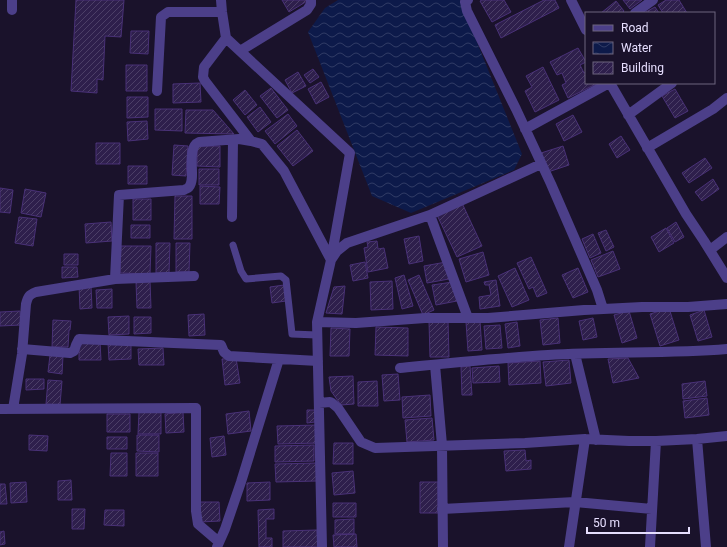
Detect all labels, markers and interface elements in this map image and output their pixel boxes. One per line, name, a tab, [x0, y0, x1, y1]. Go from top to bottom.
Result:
legend	[585, 12, 715, 84]
text: Road	[621, 21, 649, 35]
text: Water	[621, 41, 652, 55]
text: Building	[621, 61, 664, 75]
scale bar	[587, 509, 689, 535]
text: 50 m	[593, 516, 620, 530]

